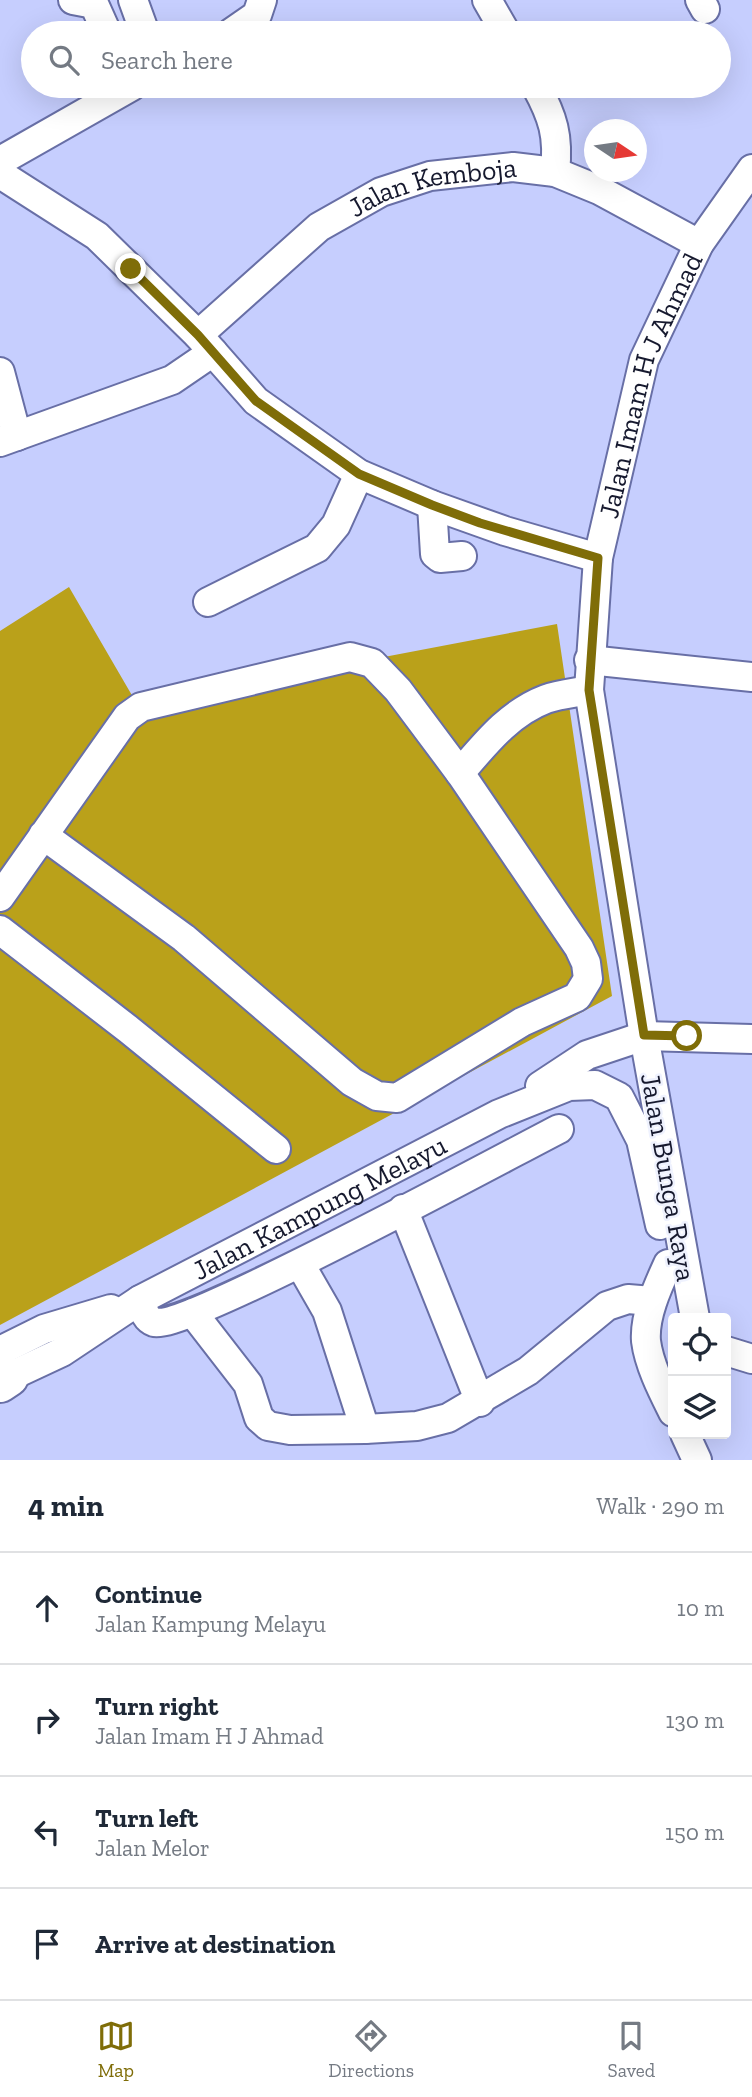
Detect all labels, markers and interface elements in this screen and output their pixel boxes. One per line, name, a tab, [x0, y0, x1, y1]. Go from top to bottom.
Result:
search box	[21, 21, 731, 98]
icon: search	[45, 41, 83, 79]
text: Search here	[101, 44, 233, 76]
north arrow	[584, 119, 647, 182]
street label: Jalan Kemboja	[342, 151, 519, 224]
street label: Jalan Imam H J Ahmad	[592, 248, 709, 521]
route end	[115, 253, 146, 284]
route start	[671, 1020, 702, 1051]
street label: Jalan Bunga Raya	[634, 1070, 703, 1284]
street label: Jalan Kampung Melayu	[187, 1128, 452, 1287]
map controls	[668, 1313, 731, 1439]
button: locate	[668, 1313, 731, 1376]
button: layers	[668, 1376, 731, 1439]
text: 4 min	[28, 1488, 104, 1524]
text: Walk · 290 m	[596, 1492, 724, 1520]
text: Continue	[95, 1578, 202, 1610]
icon: ahead	[28, 1589, 66, 1627]
text: 10 m	[677, 1594, 724, 1622]
text: Jalan Kampung Melayu	[95, 1610, 326, 1638]
text: Turn right	[95, 1690, 218, 1722]
icon: right	[28, 1701, 66, 1739]
text: 130 m	[666, 1706, 724, 1734]
text: Jalan Imam H J Ahmad	[95, 1722, 324, 1750]
text: Turn left	[95, 1802, 198, 1834]
icon: left	[28, 1813, 66, 1851]
text: 150 m	[665, 1818, 724, 1846]
text: Jalan Melor	[95, 1834, 210, 1862]
icon: arrive	[28, 1925, 66, 1963]
text: Arrive at destination	[95, 1928, 335, 1960]
tab: Map	[97, 2017, 135, 2082]
tab: Directions	[328, 2017, 414, 2082]
tab: Saved	[608, 2017, 655, 2082]

